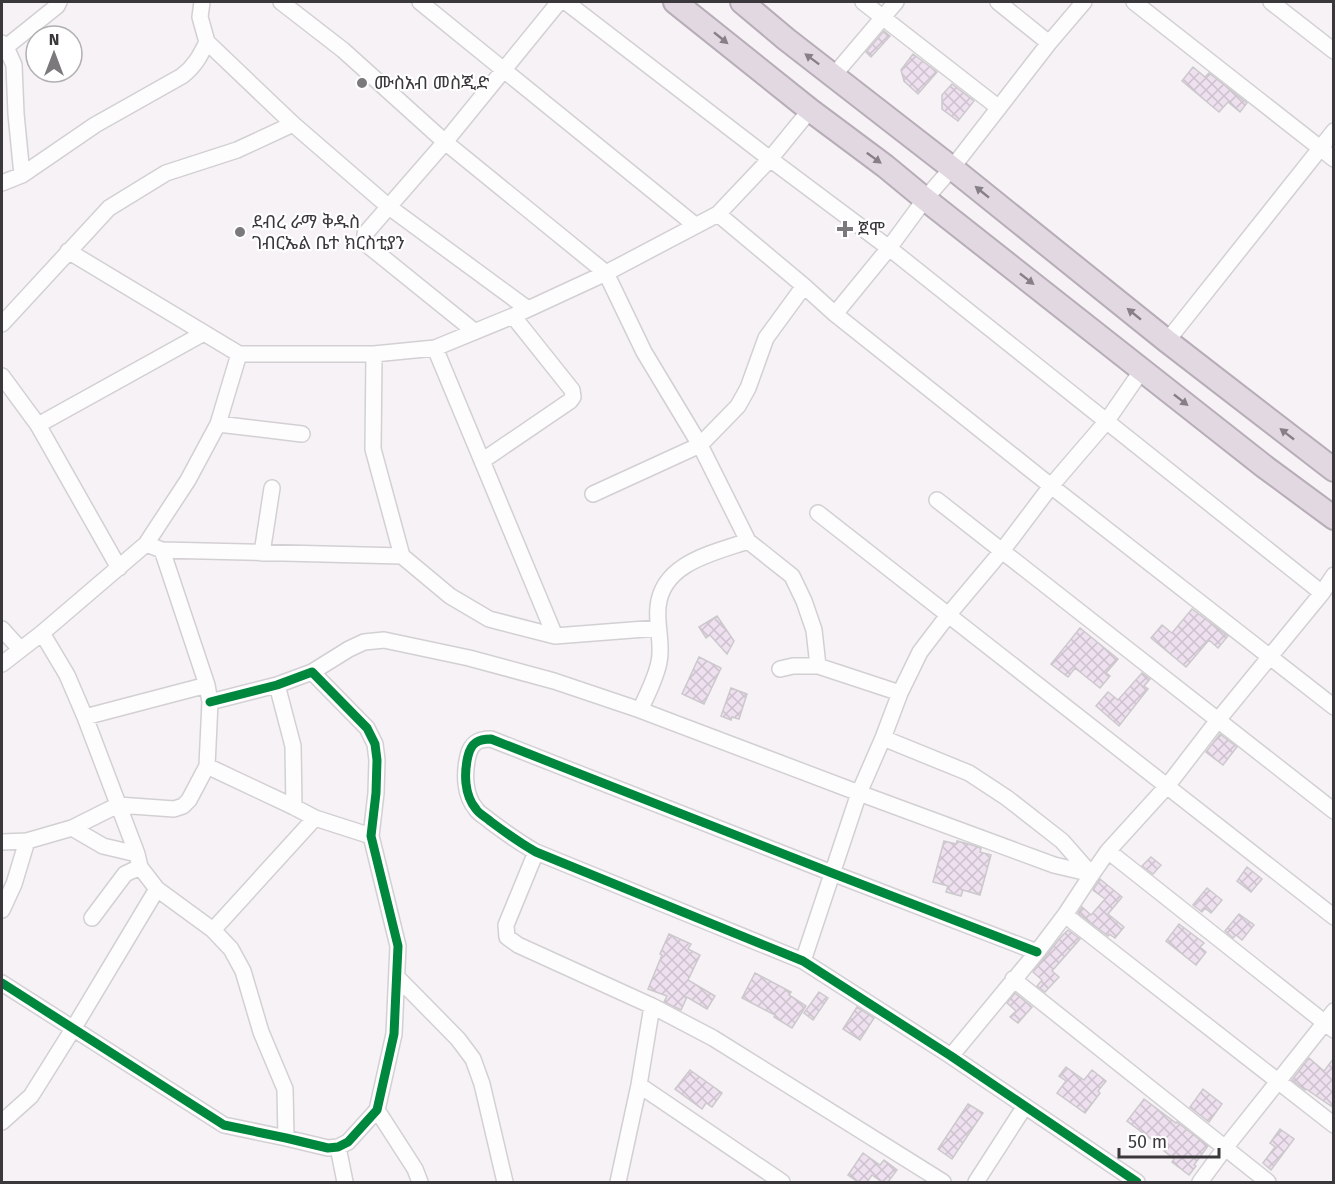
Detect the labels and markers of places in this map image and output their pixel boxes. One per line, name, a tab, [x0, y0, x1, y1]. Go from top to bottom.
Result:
place label: ሙስአብ መስጂድ	[374, 72, 489, 94]
marker: ሙስአብ መስጂድ	[355, 76, 369, 90]
place label: ደብረ ራማ ቅዱስ ገብርኤል ቤተ ክርስቲያን	[252, 211, 405, 254]
place label: ጀሞ	[858, 218, 885, 240]
marker: ጀሞ	[836, 220, 854, 238]
marker: ደብረ ራማ ቅዱስ ገብርኤል ቤተ ክርስቲያን	[233, 225, 247, 239]

